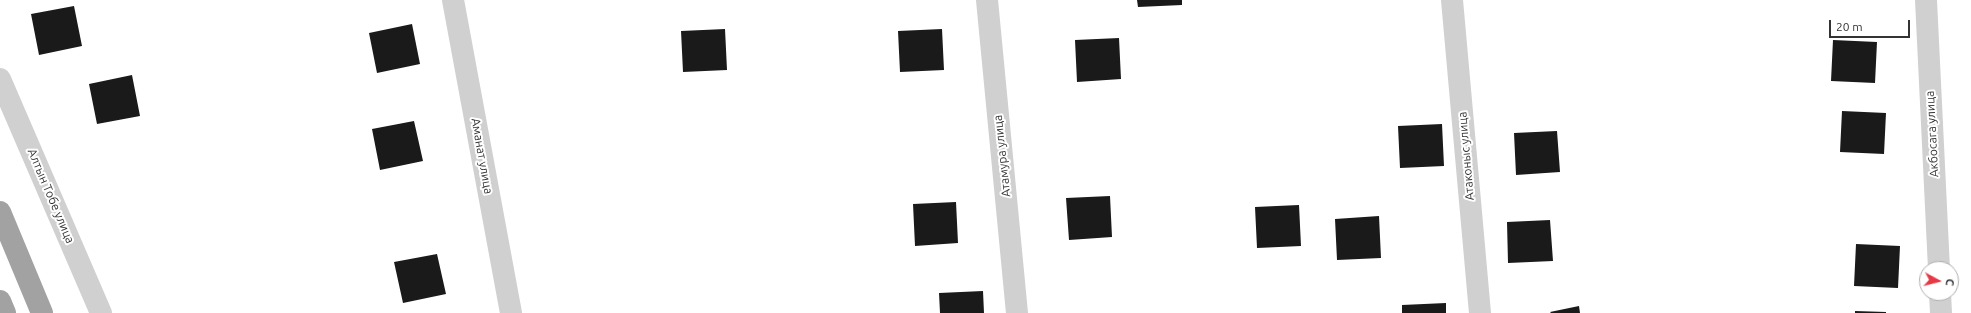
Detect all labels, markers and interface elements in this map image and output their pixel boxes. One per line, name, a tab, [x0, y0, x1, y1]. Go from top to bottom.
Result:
scale bar	[1831, 12, 1912, 38]
text: 20 m	[1836, 20, 1863, 33]
street label: Акбосага улица	[1923, 91, 1941, 177]
street label: Атаконыс улица	[1455, 111, 1477, 201]
street label: Атамура улица	[991, 114, 1013, 198]
street label: Аманат улица	[468, 117, 496, 195]
street label: Алтын Тобе улица	[25, 146, 77, 246]
north arrow	[1919, 261, 1959, 301]
text: С	[1944, 278, 1956, 287]

